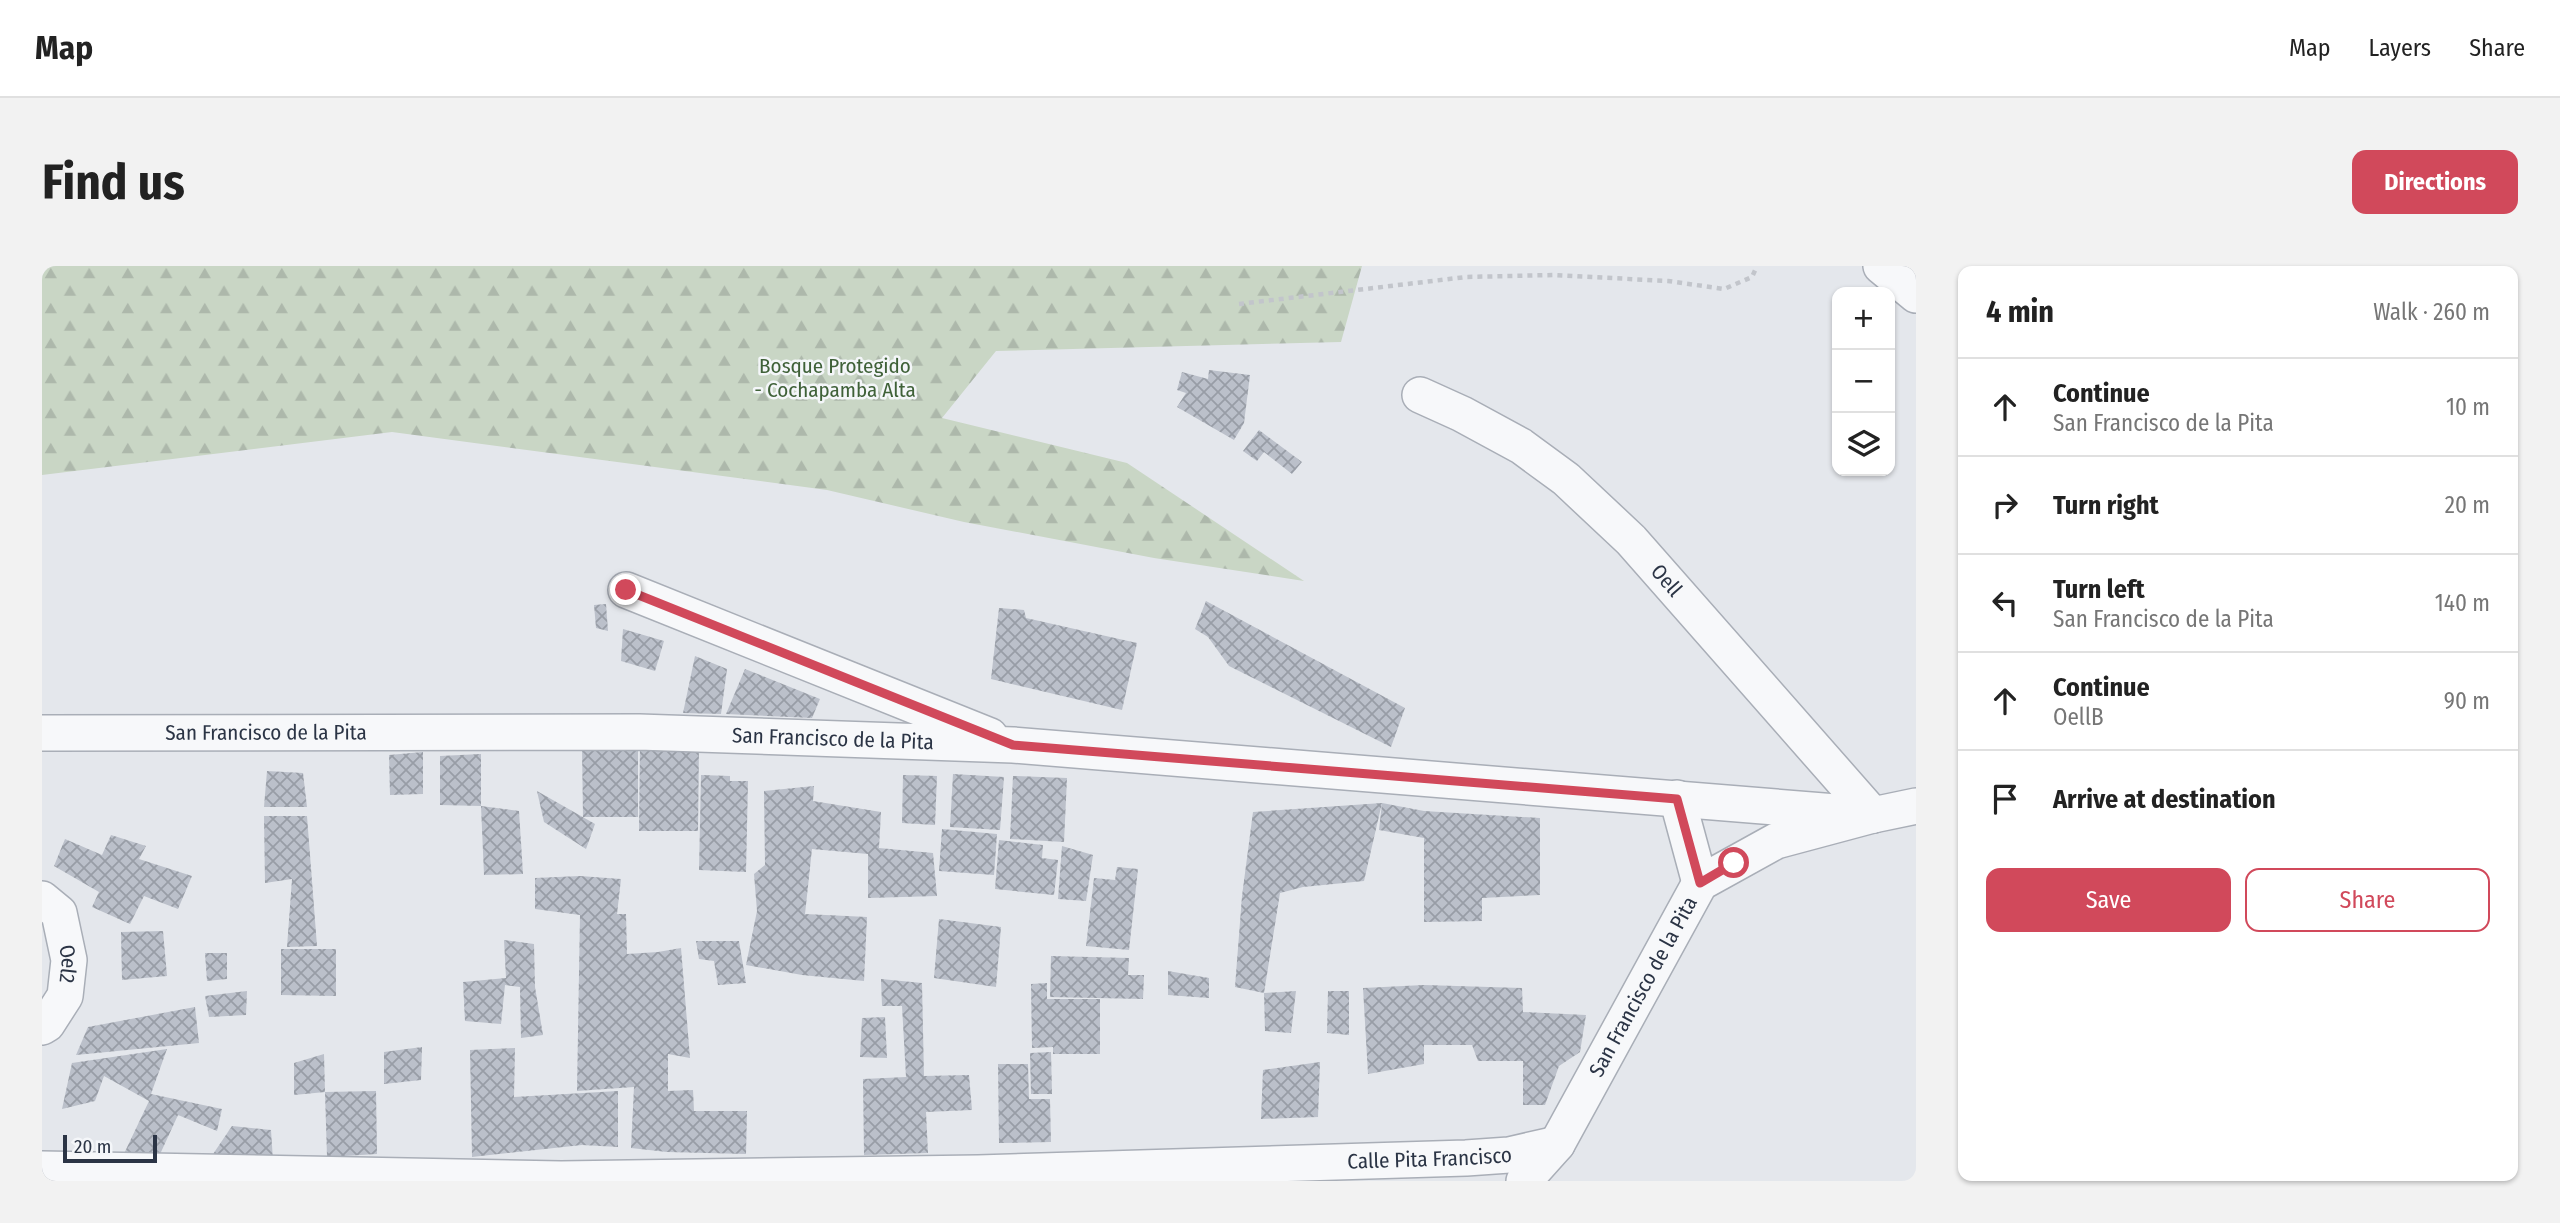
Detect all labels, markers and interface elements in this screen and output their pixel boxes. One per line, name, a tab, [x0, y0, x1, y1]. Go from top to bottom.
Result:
text: Map	[35, 28, 93, 68]
text: Map	[2289, 34, 2331, 62]
text: Layers	[2369, 34, 2431, 62]
text: Share	[2469, 34, 2525, 62]
button: Directions	[2352, 150, 2518, 214]
text: Find us	[42, 153, 185, 212]
map controls	[1832, 287, 1895, 476]
button: +	[1832, 287, 1895, 350]
text: 4 min	[1986, 294, 2054, 330]
text: Walk · 260 m	[2373, 298, 2490, 326]
button: −	[1832, 350, 1895, 413]
park label: Bosque Protegido - Cochapamba Alta	[754, 353, 916, 403]
text: Continue	[2053, 378, 2150, 409]
icon: ahead	[1986, 388, 2024, 426]
text: 10 m	[2446, 393, 2490, 421]
text: San Francisco de la Pita	[2053, 409, 2274, 437]
button: layers	[1832, 413, 1895, 476]
icon: right	[1986, 486, 2024, 524]
text: Turn right	[2053, 490, 2159, 521]
text: 20 m	[2445, 491, 2490, 519]
street label: Oell	[1645, 559, 1688, 602]
route end	[610, 574, 641, 605]
text: Turn left	[2053, 574, 2145, 605]
icon: left	[1986, 584, 2024, 622]
text: 140 m	[2435, 589, 2490, 617]
text: San Francisco de la Pita	[2053, 605, 2274, 633]
text: Continue	[2053, 672, 2150, 703]
icon: ahead	[1986, 682, 2024, 720]
text: 90 m	[2444, 687, 2490, 715]
text: OellB	[2053, 703, 2104, 731]
street label: San Francisco de la Pita	[165, 719, 367, 746]
street label: San Francisco de la Pita	[732, 722, 934, 755]
icon: arrive	[1986, 780, 2024, 818]
text: Arrive at destination	[2053, 784, 2276, 815]
route start	[1718, 847, 1749, 878]
button: Save	[1986, 868, 2231, 932]
button: Share	[2245, 868, 2490, 932]
street label: San Francisco de la Pita	[1583, 892, 1703, 1081]
street label: Oel2	[53, 942, 82, 984]
scale bar	[63, 1132, 158, 1164]
text: 20 m	[74, 1135, 111, 1158]
street label: Calle Pita Francisco	[1347, 1142, 1513, 1175]

